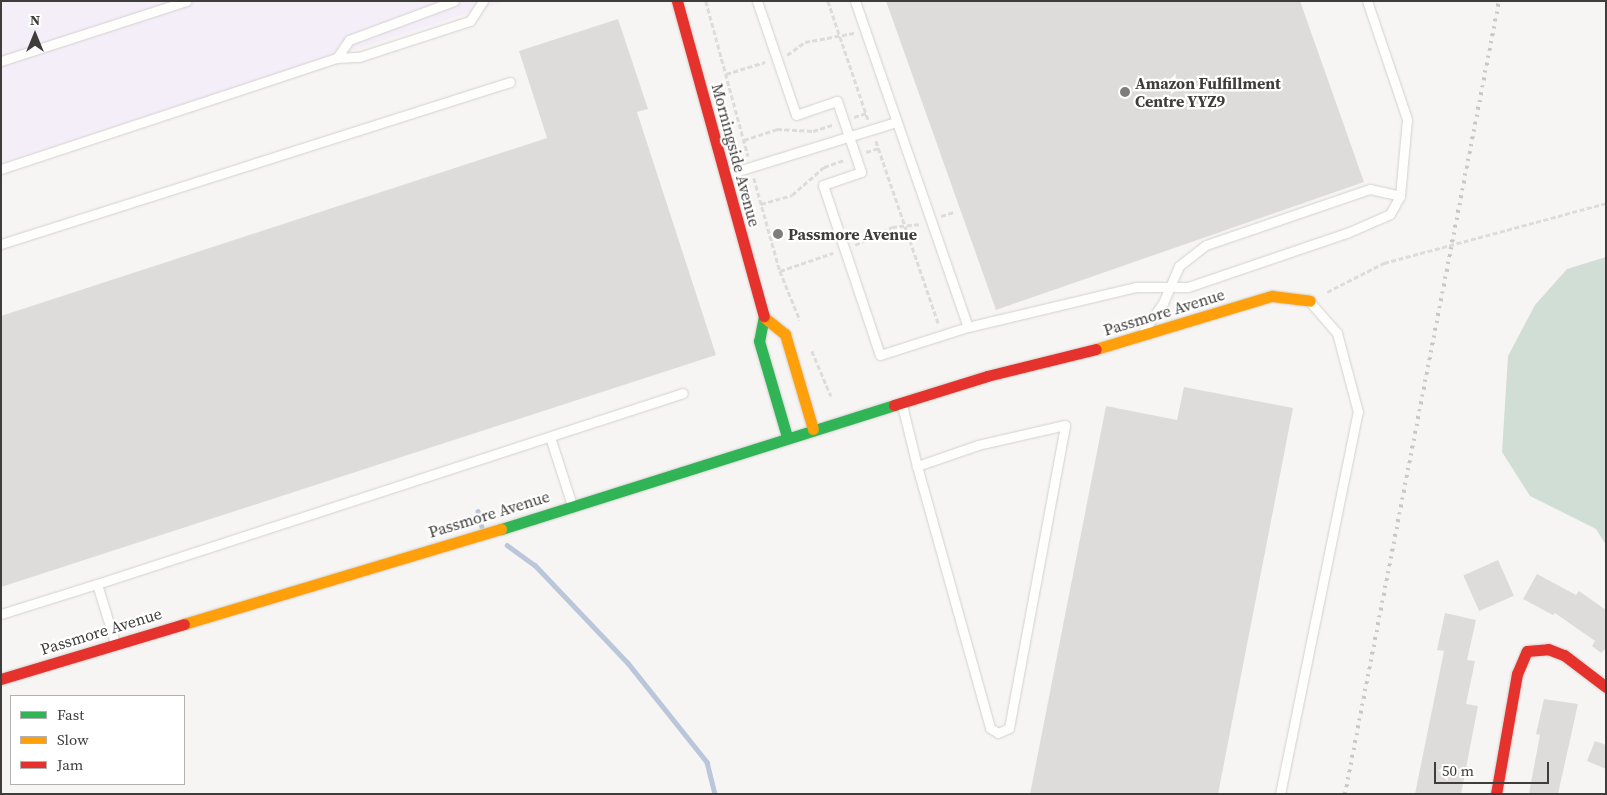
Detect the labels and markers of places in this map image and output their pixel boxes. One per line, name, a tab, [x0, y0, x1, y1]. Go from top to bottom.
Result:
place label: Amazon Fulfillment Centre YYZ9	[1135, 73, 1281, 111]
marker: Amazon Fulfillment Centre YYZ9	[1119, 86, 1131, 98]
place label: Passmore Avenue	[788, 224, 917, 244]
marker: Passmore Avenue	[772, 228, 784, 240]

